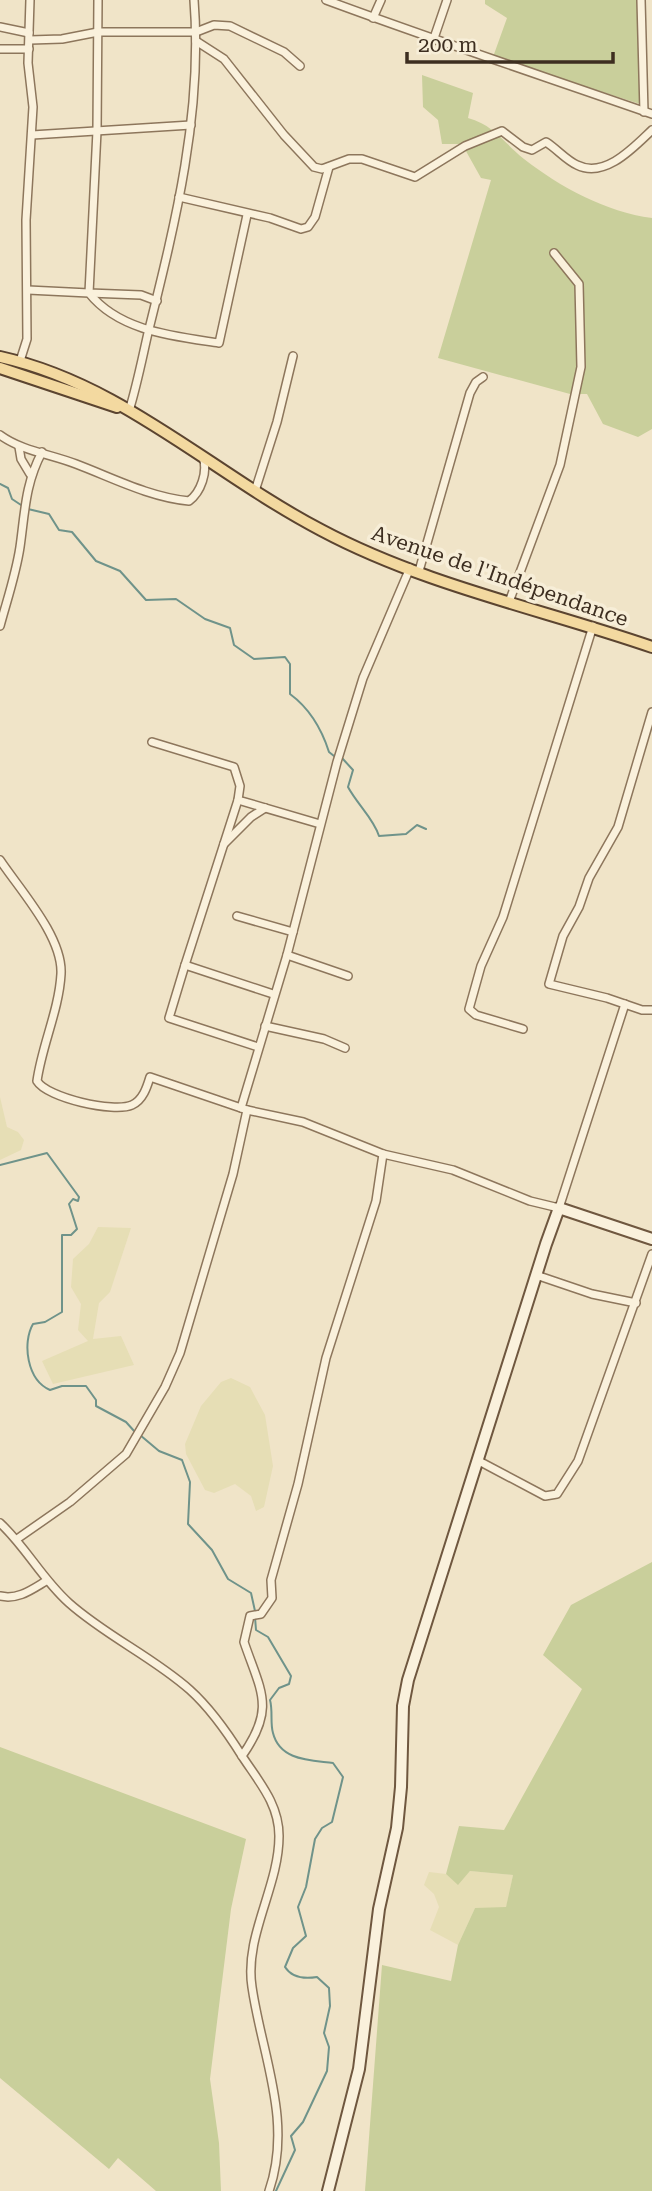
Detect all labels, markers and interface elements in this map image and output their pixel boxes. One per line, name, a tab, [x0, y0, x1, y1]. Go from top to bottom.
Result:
scale bar	[407, 21, 614, 65]
text: 200 m	[418, 33, 478, 57]
street label: Avenue de l'Indépendance	[369, 521, 631, 631]

